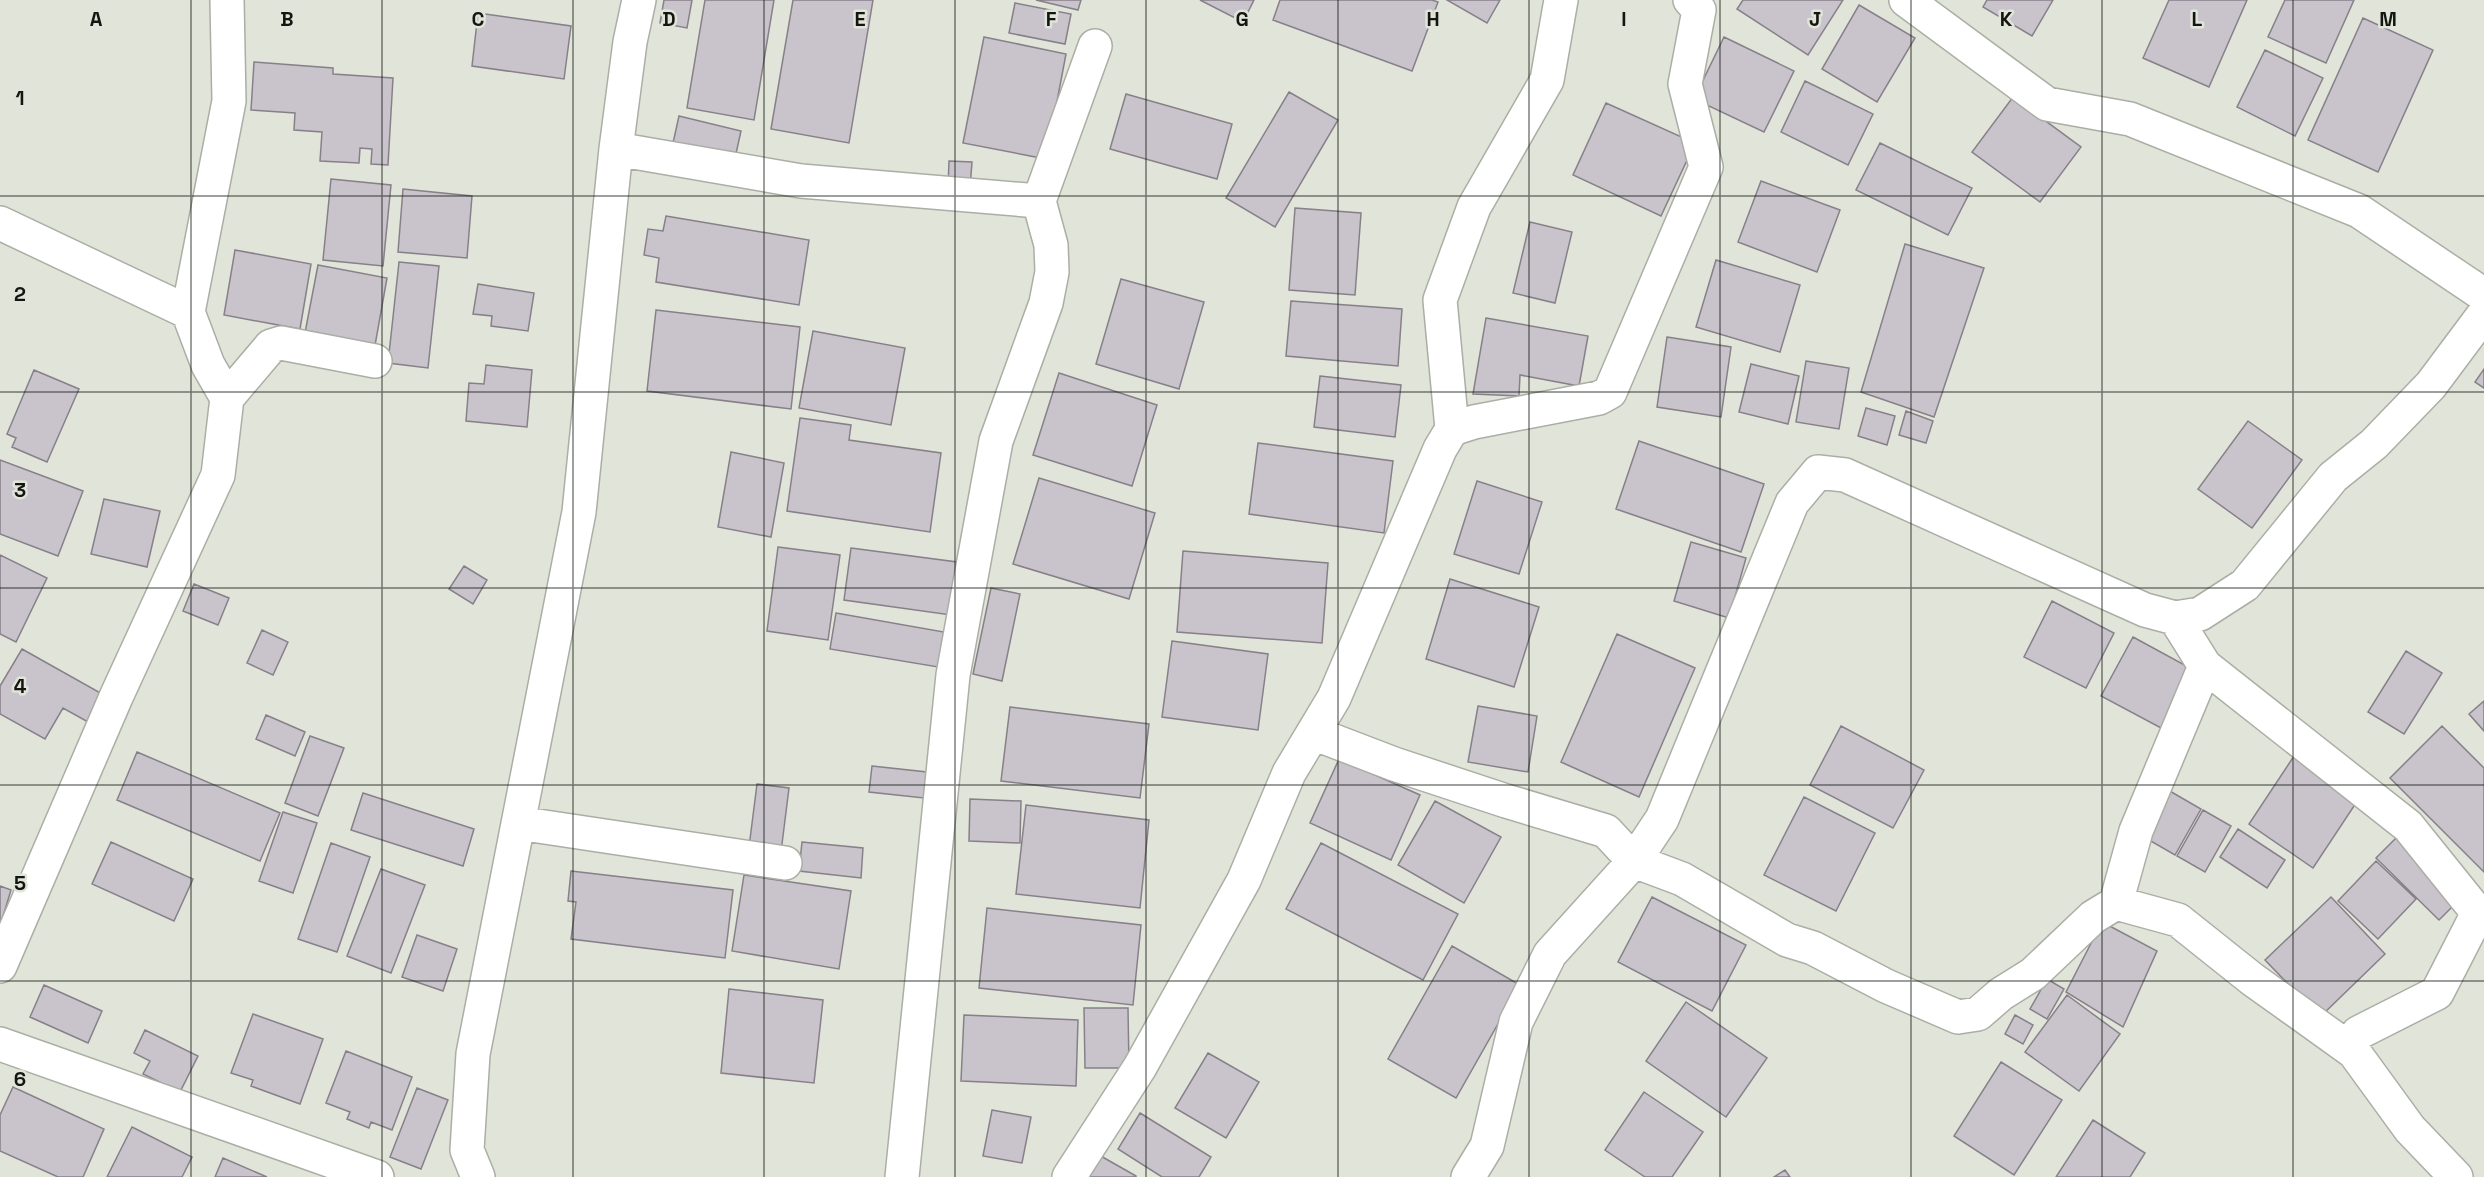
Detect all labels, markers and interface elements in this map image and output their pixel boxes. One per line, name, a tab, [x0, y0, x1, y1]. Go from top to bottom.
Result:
text: A	[90, 6, 103, 32]
text: B	[280, 6, 294, 32]
text: C	[472, 6, 485, 32]
text: D	[662, 6, 676, 32]
text: E	[854, 6, 866, 32]
text: F	[1046, 6, 1057, 32]
text: G	[1235, 6, 1249, 32]
text: H	[1426, 6, 1440, 32]
text: I	[1621, 6, 1627, 32]
text: J	[1809, 6, 1821, 32]
text: K	[2000, 6, 2013, 32]
text: L	[2192, 6, 2203, 32]
text: M	[2379, 6, 2397, 32]
text: 1	[15, 85, 25, 111]
text: 2	[14, 281, 26, 307]
text: 3	[14, 477, 26, 503]
text: 4	[14, 673, 27, 699]
text: 5	[14, 870, 26, 896]
text: 6	[14, 1066, 26, 1092]

